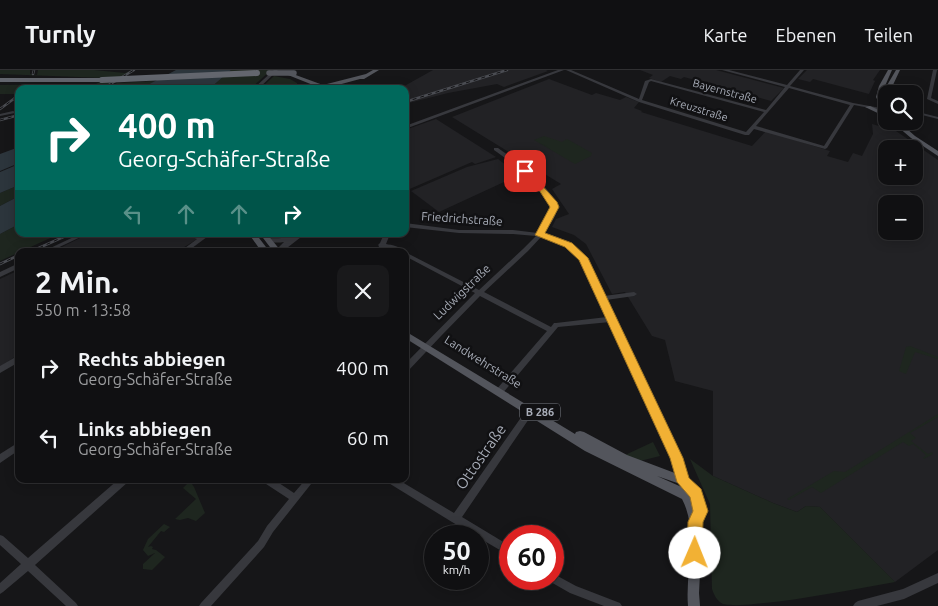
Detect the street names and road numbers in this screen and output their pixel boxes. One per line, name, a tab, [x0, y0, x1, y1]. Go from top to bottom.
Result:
street label: Bayernstraße	[692, 77, 758, 105]
street label: Kreuzstraße	[669, 95, 729, 123]
street label: Friedrichstraße	[421, 209, 503, 228]
street label: Ludwigstraße	[431, 261, 493, 322]
street label: Landwehrstraße	[443, 333, 524, 390]
road number: B 286	[520, 404, 560, 421]
street label: Ottostraße	[452, 421, 509, 492]

